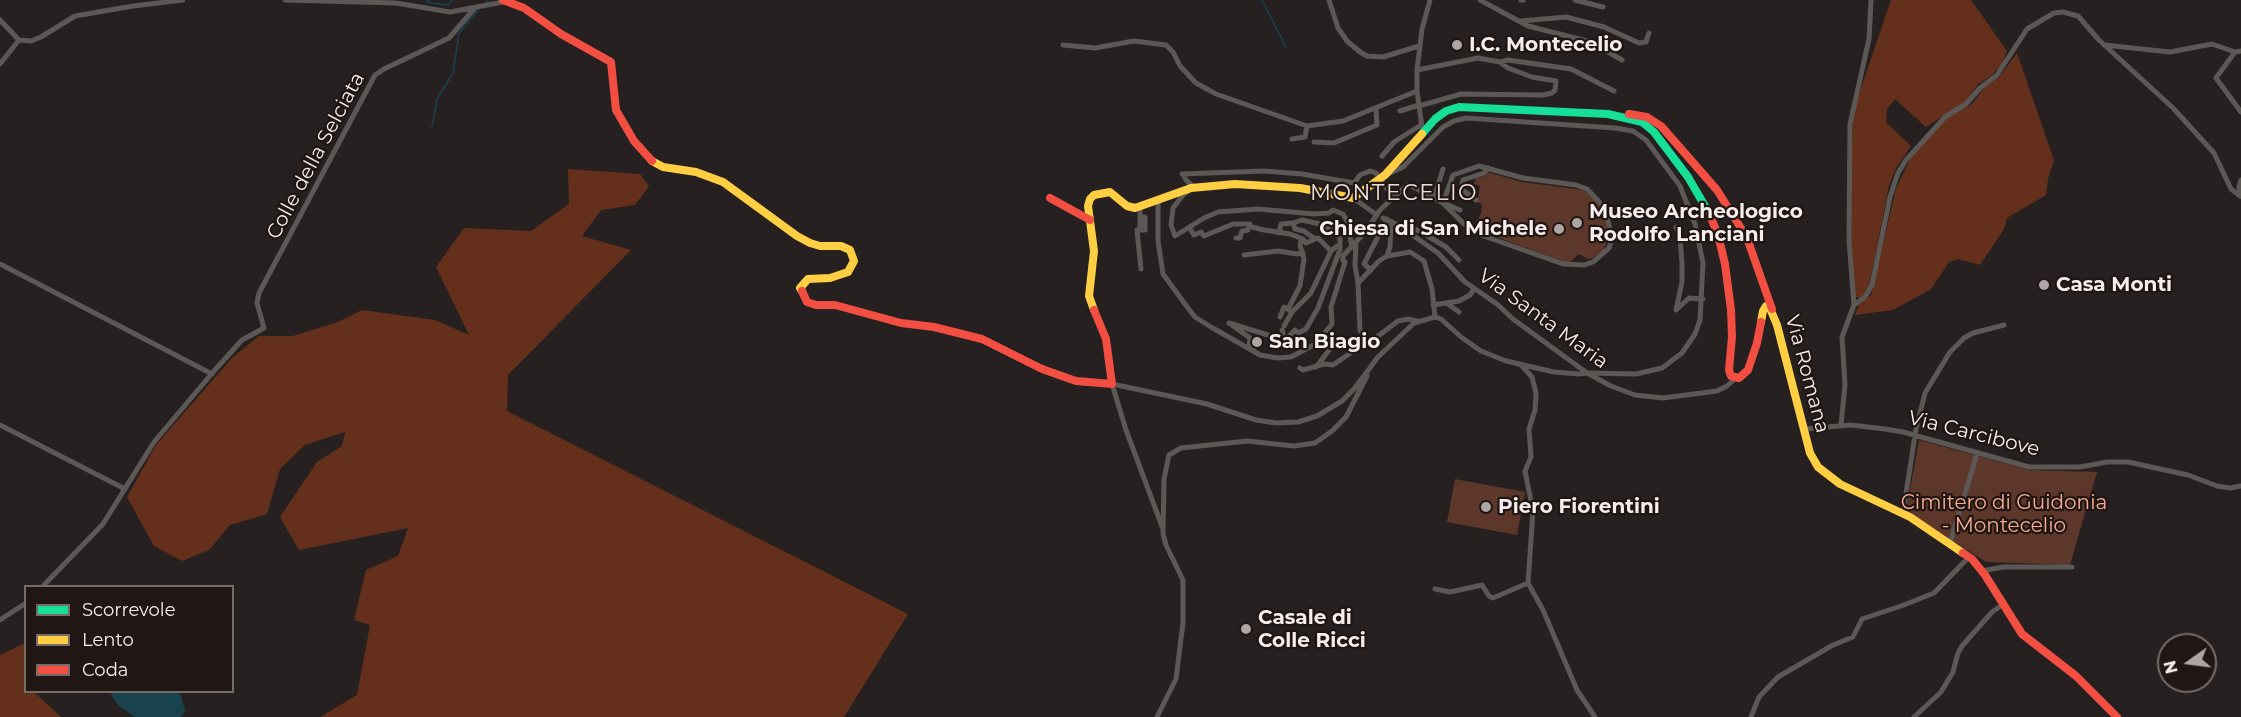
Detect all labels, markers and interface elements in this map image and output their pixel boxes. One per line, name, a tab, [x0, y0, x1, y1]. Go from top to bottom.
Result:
place label: I.C. Montecelio	[1469, 33, 1622, 57]
marker: I.C. Montecelio	[1450, 38, 1464, 52]
street label: Colle della Selciata	[262, 69, 370, 243]
district label: MONTECELIO	[1310, 181, 1478, 207]
place label: Museo Archeologico Rodolfo Lanciani	[1589, 200, 1803, 247]
marker: Museo Archeologico Rodolfo Lanciani	[1570, 216, 1584, 230]
place label: Chiesa di San Michele	[1319, 217, 1547, 241]
marker: Chiesa di San Michele	[1552, 222, 1566, 236]
street label: Via Santa Maria	[1474, 264, 1612, 374]
place label: Casa Monti	[2056, 273, 2172, 297]
marker: Casa Monti	[2037, 278, 2051, 292]
street label: Via Romana	[1780, 312, 1834, 436]
place label: San Biagio	[1269, 330, 1380, 354]
marker: San Biagio	[1250, 335, 1264, 349]
street label: Via Carcibove	[1906, 406, 2042, 462]
park label: Cimitero di Guidonia - Montecelio	[1901, 491, 2107, 538]
place label: Piero Fiorentini	[1498, 495, 1660, 519]
marker: Piero Fiorentini	[1479, 500, 1493, 514]
legend	[24, 585, 234, 693]
text: Scorrevole	[82, 599, 176, 621]
place label: Casale di Colle Ricci	[1258, 606, 1366, 653]
marker: Casale di Colle Ricci	[1239, 622, 1253, 636]
text: Lento	[82, 629, 134, 651]
north arrow	[2157, 633, 2217, 693]
text: N	[2160, 658, 2182, 676]
text: Coda	[82, 659, 128, 681]

